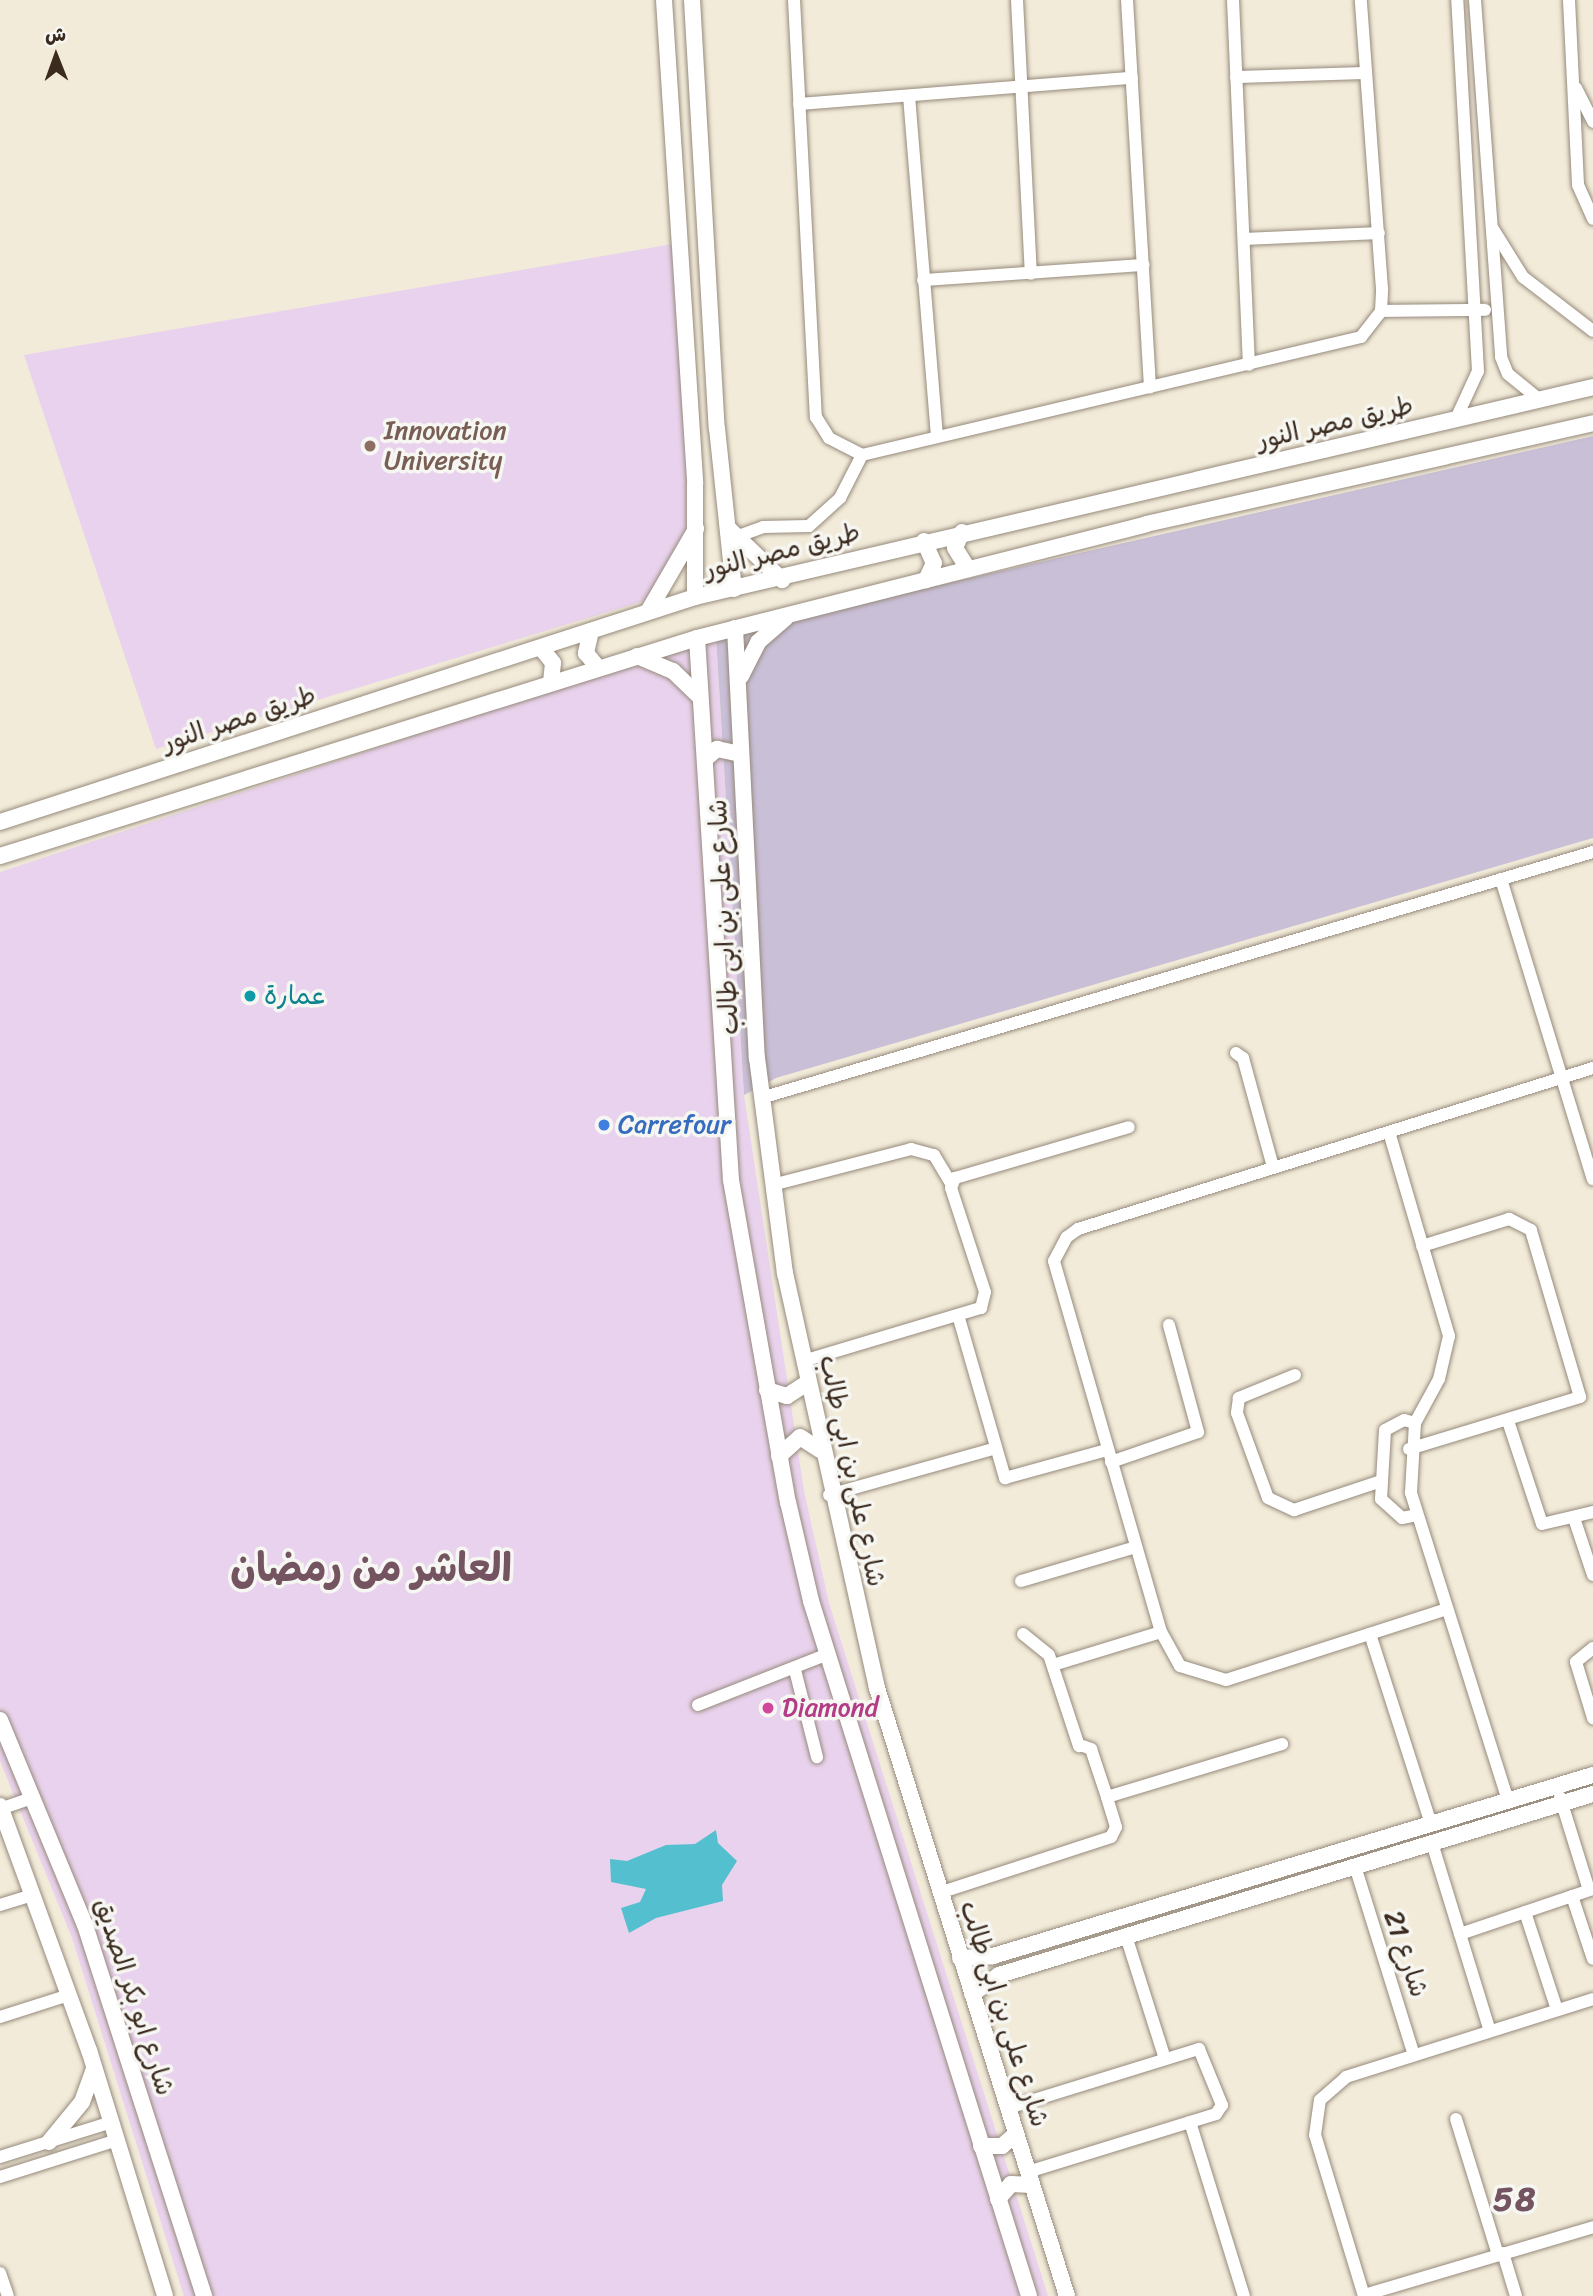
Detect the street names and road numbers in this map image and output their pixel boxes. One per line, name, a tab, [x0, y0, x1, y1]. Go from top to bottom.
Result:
street label: طريق مصر النور	[1254, 390, 1416, 456]
street label: طريق مصر النور	[701, 517, 863, 585]
street label: طريق مصر النور	[158, 679, 320, 759]
street label: شارع على بن ابى طالب	[702, 798, 746, 1036]
street label: شارع على بن ابى طالب	[812, 1352, 892, 1590]
street label: شارع ابو بكر الصديق	[87, 1894, 181, 2100]
street label: شارع على بن ابى طالب	[953, 1897, 1055, 2131]
street label: شارع 21	[1377, 1907, 1435, 2001]

